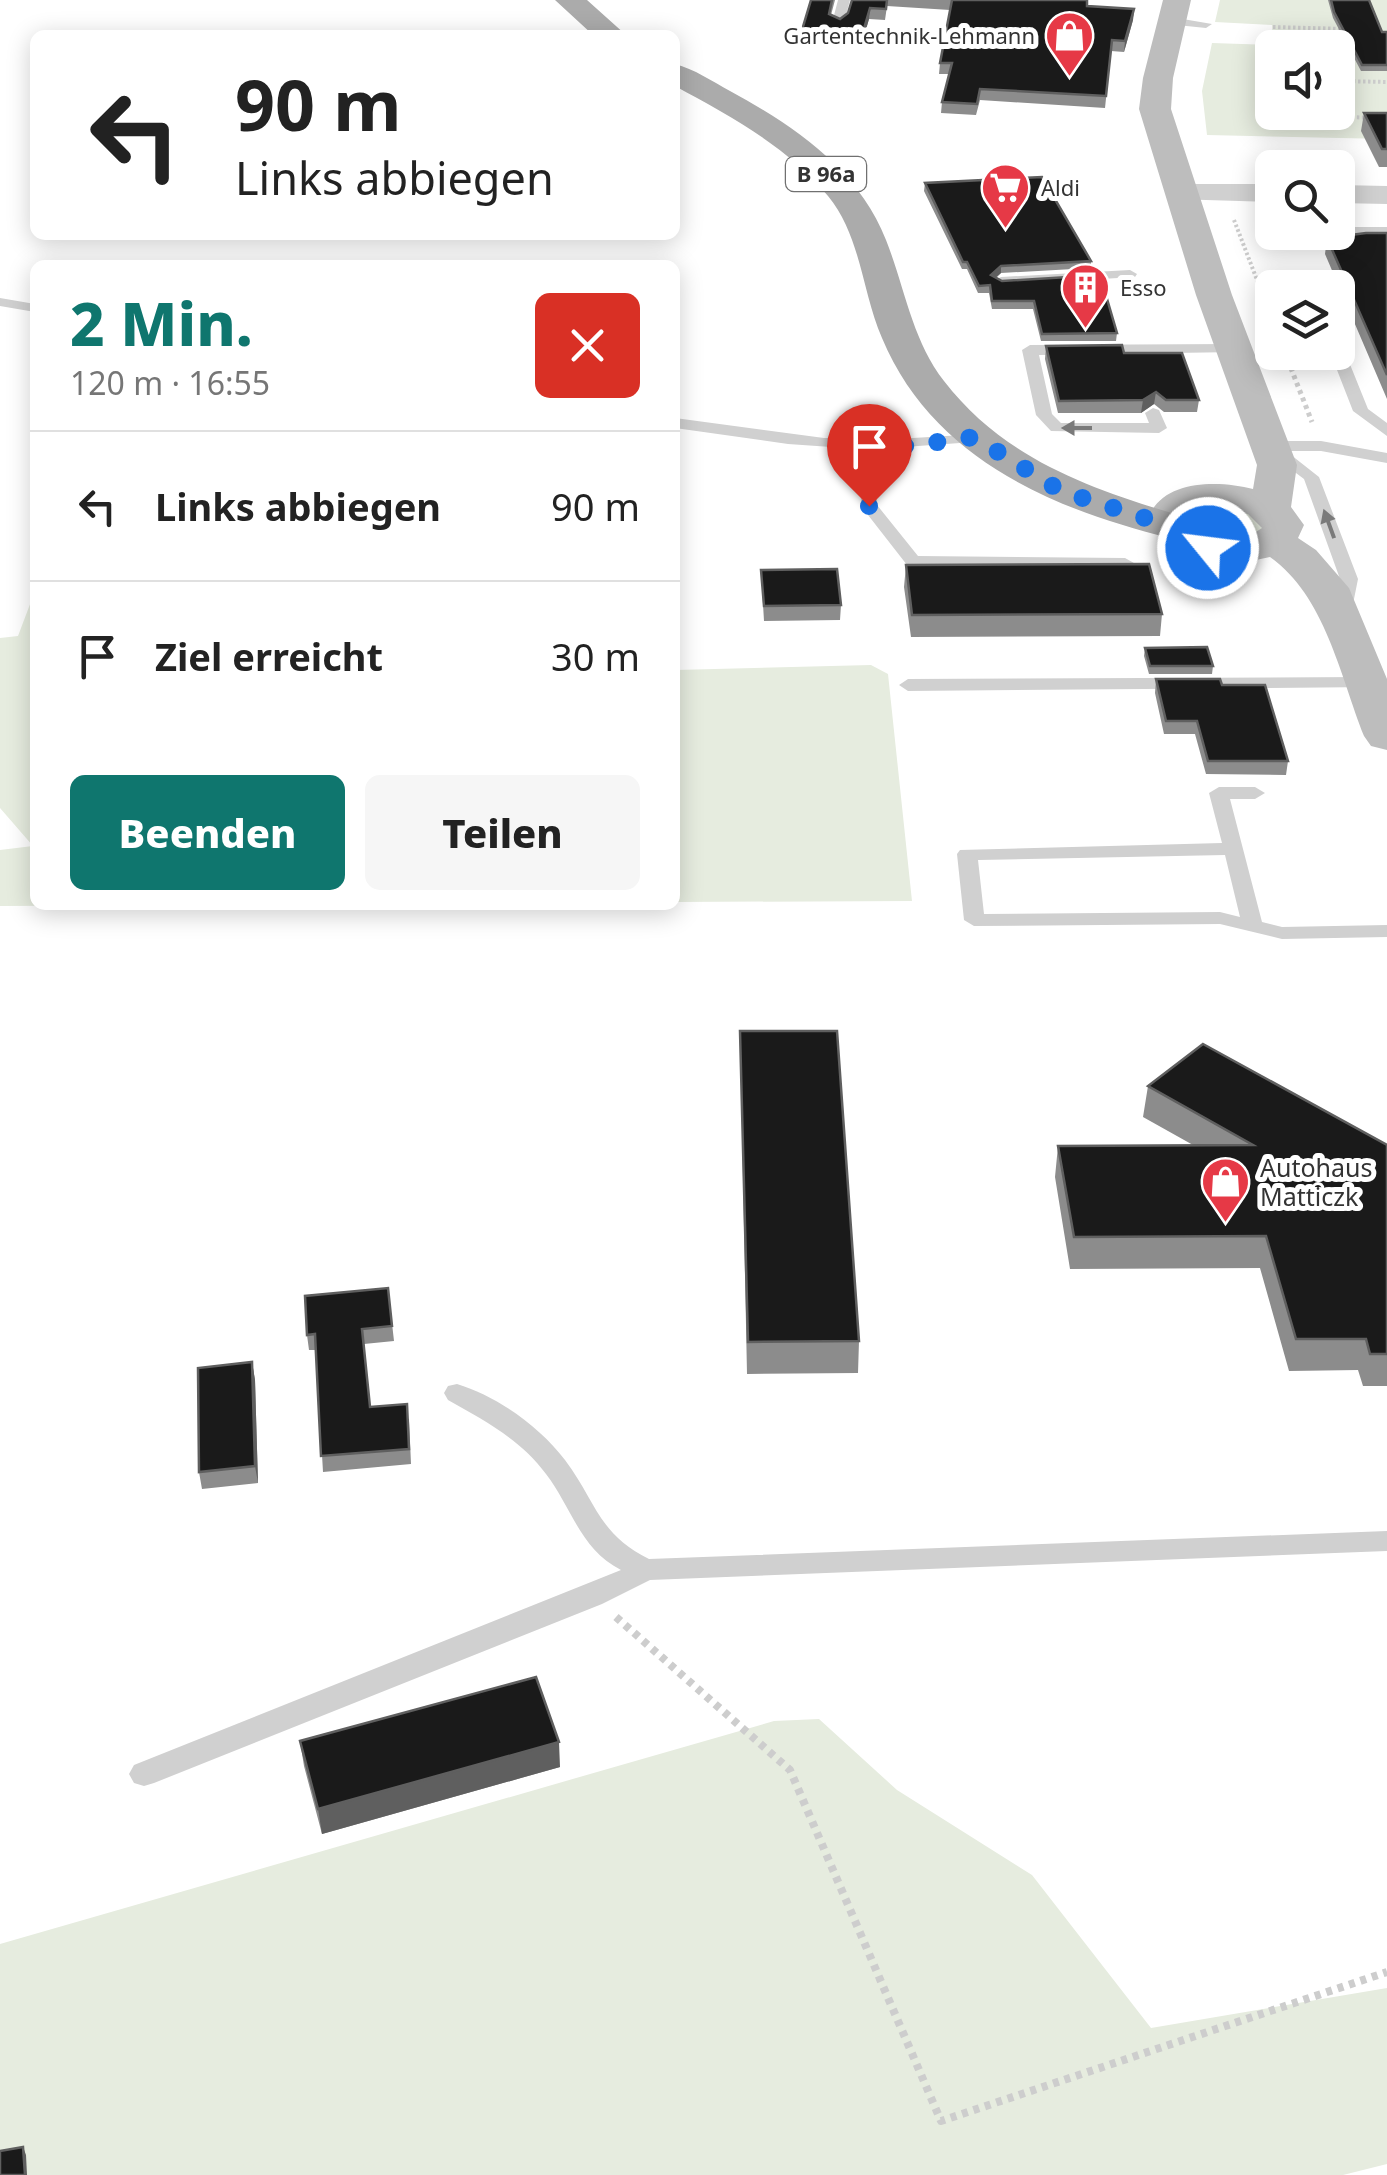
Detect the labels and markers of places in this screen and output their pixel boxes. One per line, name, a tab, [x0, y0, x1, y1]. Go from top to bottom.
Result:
shop icon: Gartentechnik-Lehmann	[1044, 10, 1096, 78]
place label: Gartentechnik-Lehmann	[783, 20, 1035, 50]
supermarket icon: Aldi	[980, 162, 1032, 230]
place label: Aldi	[1041, 172, 1080, 202]
building icon: Esso	[1059, 262, 1111, 330]
place label: Esso	[1120, 272, 1167, 302]
pin	[827, 404, 912, 507]
place label: Autohaus Matticzk	[1260, 1150, 1372, 1213]
shop icon: Autohaus Matticzk	[1199, 1156, 1251, 1224]

